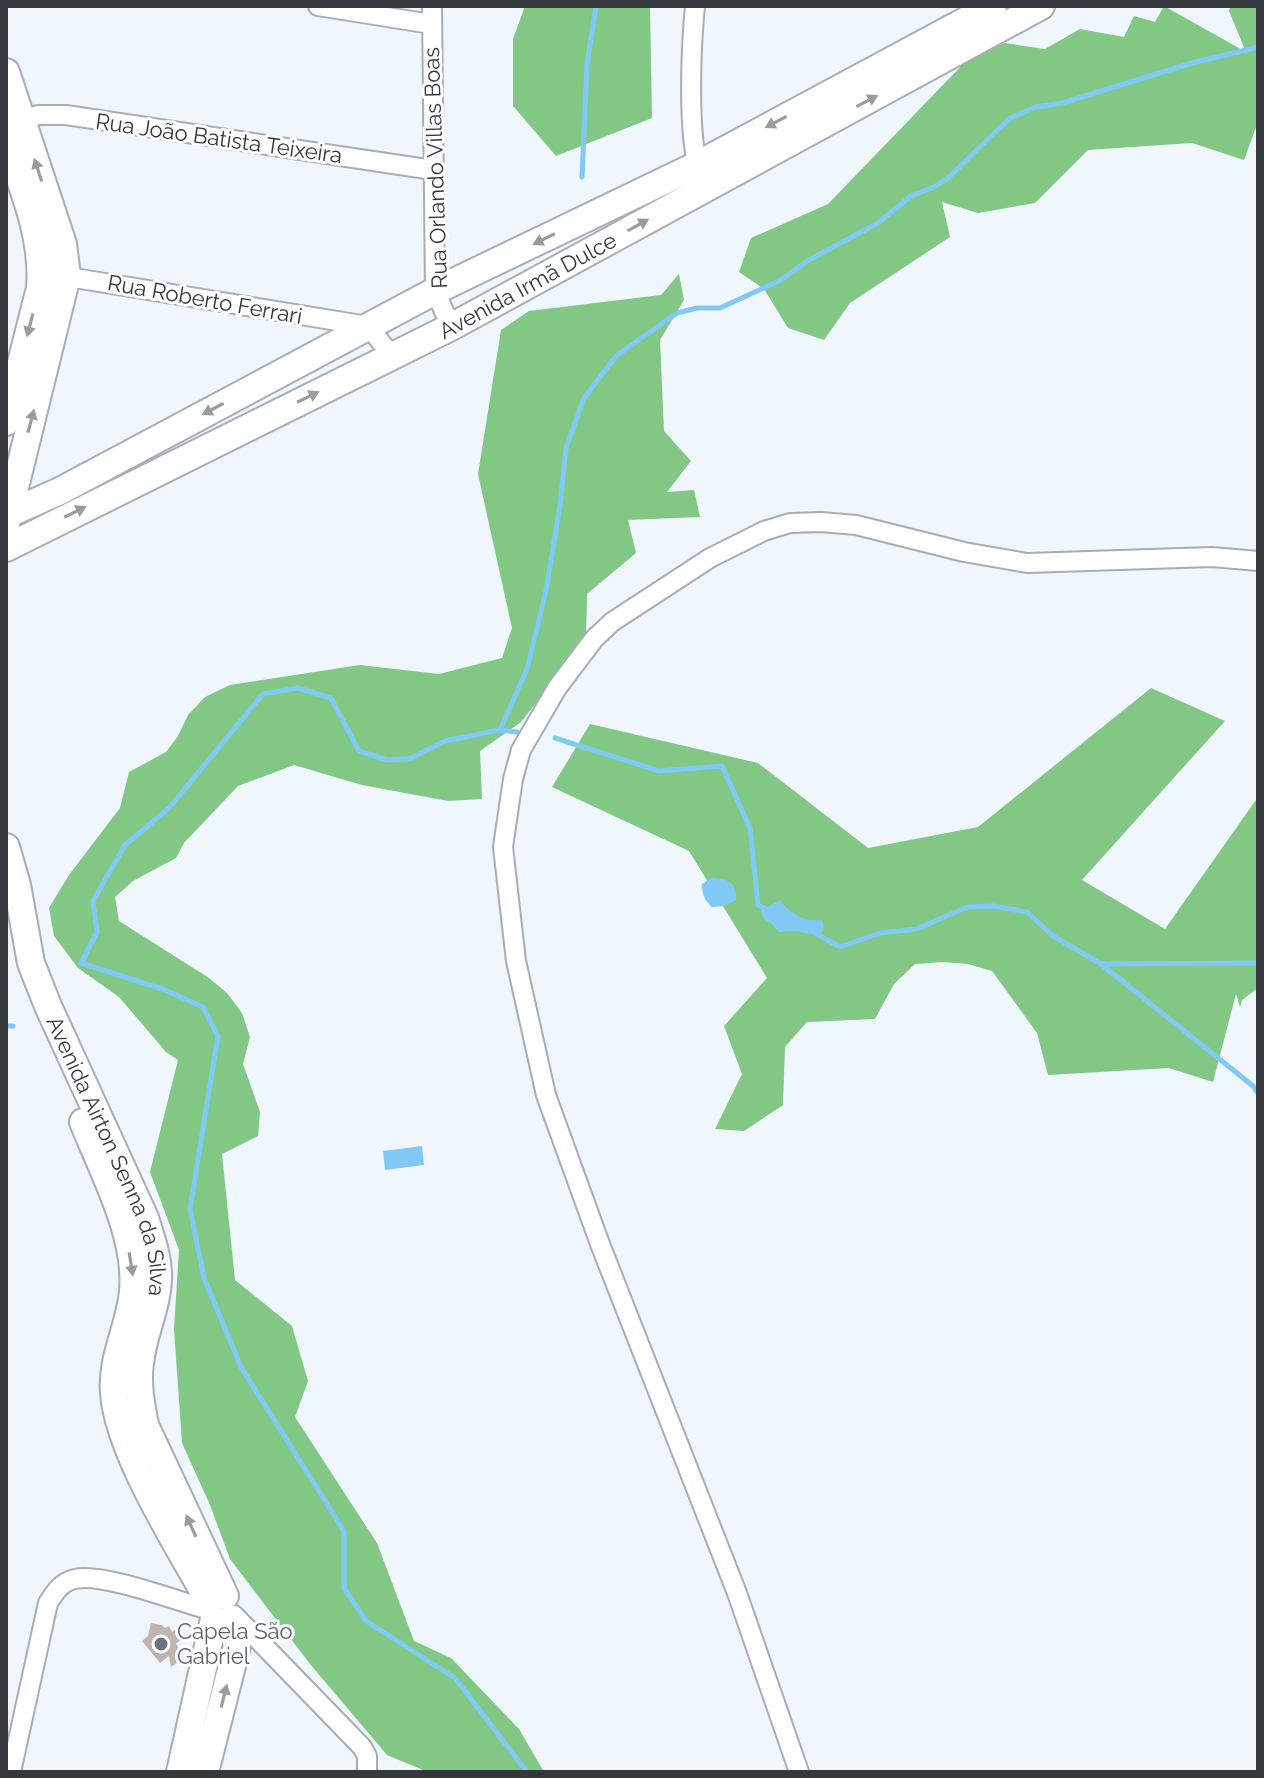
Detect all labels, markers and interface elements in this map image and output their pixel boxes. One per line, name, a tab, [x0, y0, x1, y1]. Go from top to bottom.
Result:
street label: Rua Orlando Villas Boas	[418, 47, 452, 289]
one-way arrow	[855, 94, 878, 107]
street label: Rua João Batista Teixeira	[94, 108, 344, 168]
one-way arrow	[765, 116, 788, 129]
one-way arrow	[32, 158, 44, 182]
one-way arrow	[627, 218, 649, 232]
street label: Avenida Irmã Dulce	[435, 227, 621, 344]
one-way arrow	[532, 232, 555, 246]
street label: Rua Roberto Ferrari	[106, 269, 304, 329]
one-way arrow	[24, 312, 36, 337]
one-way arrow	[297, 390, 320, 404]
one-way arrow	[202, 401, 224, 415]
one-way arrow	[25, 409, 37, 434]
one-way arrow	[64, 505, 87, 519]
street label: Avenida Airton Senna da Silva	[41, 1012, 171, 1298]
one-way arrow	[126, 1252, 138, 1277]
one-way arrow	[184, 1514, 198, 1537]
place label: Capela São Gabriel	[177, 1618, 293, 1669]
marker: Capela São Gabriel	[152, 1635, 170, 1653]
one-way arrow	[218, 1684, 231, 1709]

